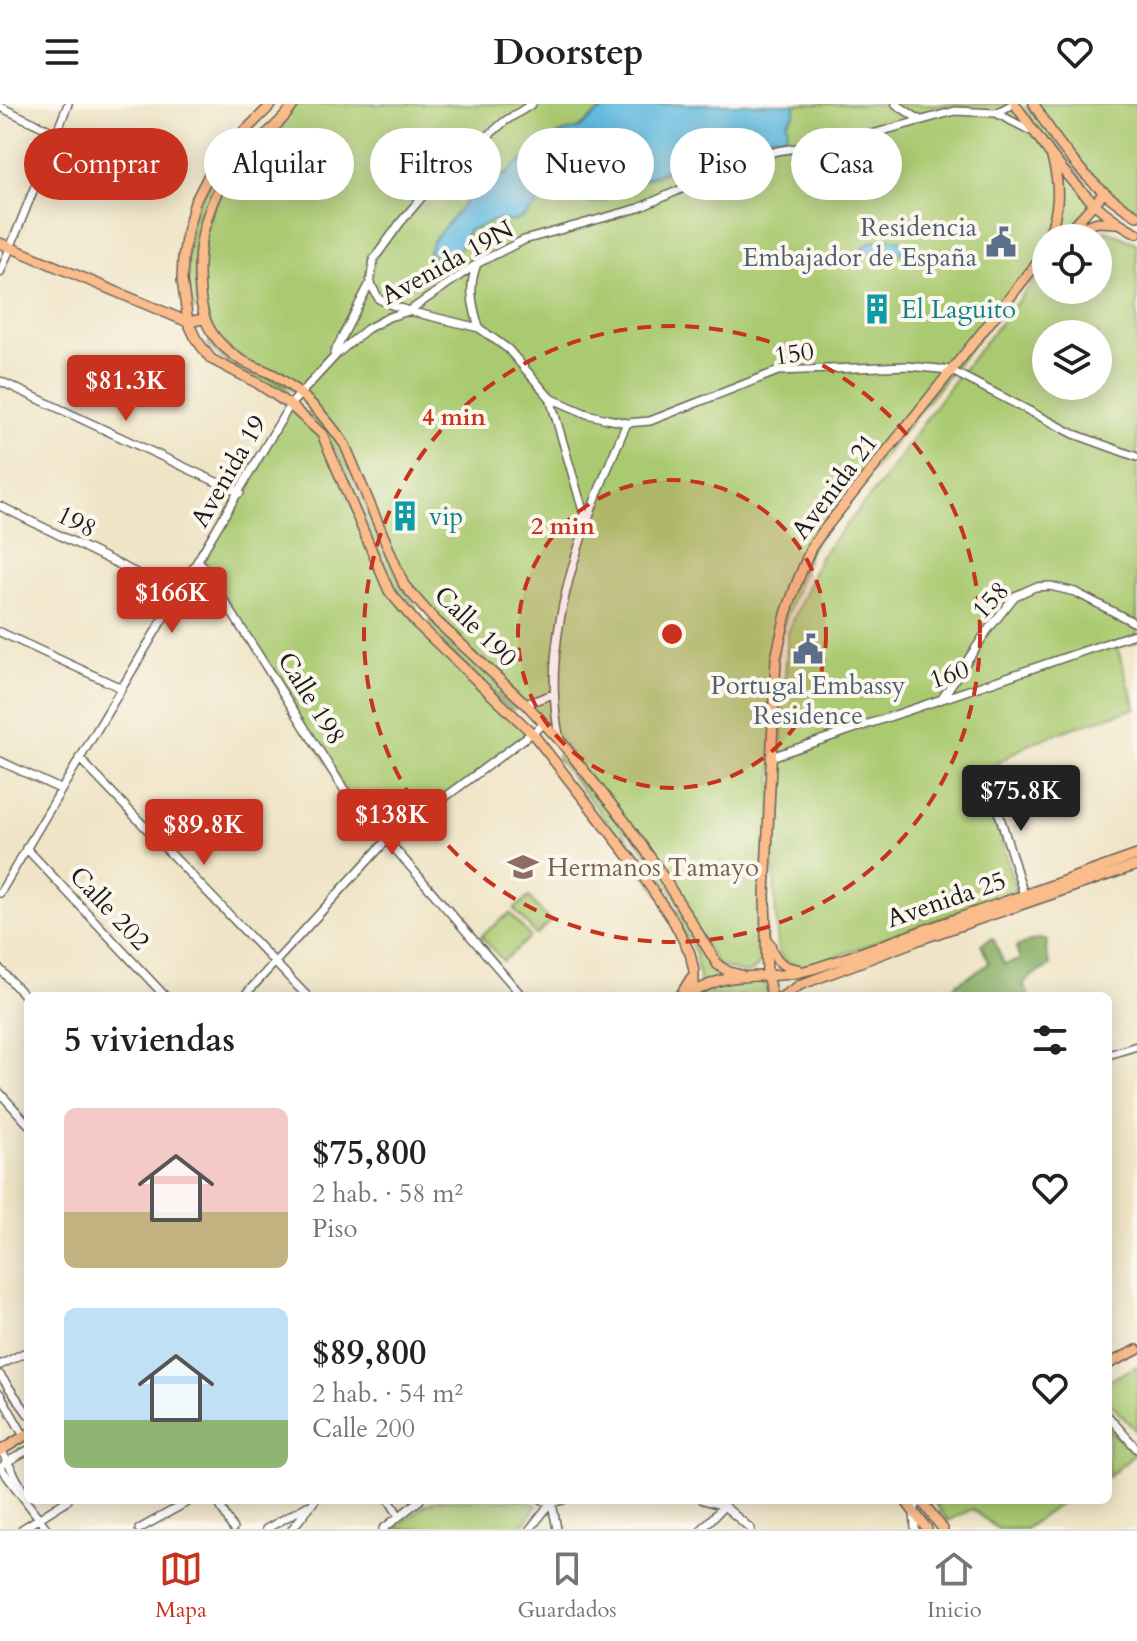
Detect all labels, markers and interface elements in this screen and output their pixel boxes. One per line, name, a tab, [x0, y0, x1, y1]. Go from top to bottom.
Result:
text: Doorstep	[493, 28, 644, 77]
icon: menu	[40, 30, 84, 74]
icon: heart	[1053, 30, 1097, 74]
chip: Comprar	[24, 128, 188, 200]
chip: Alquilar	[204, 128, 354, 200]
chip: Filtros	[370, 128, 501, 200]
chip: Nuevo	[517, 128, 654, 200]
chip: Piso	[670, 128, 775, 200]
chip: Casa	[791, 128, 902, 200]
place label: Residencia Embajador de España	[742, 210, 977, 275]
street label: Avenida 19N	[375, 212, 520, 313]
map controls	[1032, 224, 1112, 400]
button: locate	[1032, 224, 1112, 304]
public building icon: Residencia Embajador de España	[984, 225, 1018, 259]
building icon: El Laguito	[860, 292, 894, 326]
place label: El Laguito	[901, 292, 1016, 327]
button: layers	[1032, 320, 1112, 400]
street label: 150	[772, 333, 816, 374]
pin: $81.3K	[61, 355, 191, 423]
text: $81.3K	[85, 363, 167, 398]
text: 4 min	[422, 401, 487, 434]
street label: Avenida 19	[182, 409, 275, 534]
street label: Avenida 21	[783, 426, 886, 546]
street label: 198	[51, 497, 102, 546]
building icon: vip	[388, 499, 422, 533]
place label: vip	[429, 499, 463, 534]
text: 2 min	[531, 510, 596, 543]
pin: $166K	[116, 567, 228, 635]
street label: 158	[964, 574, 1017, 627]
text: $166K	[135, 575, 209, 610]
street label: Calle 190	[426, 578, 525, 675]
centre of rings	[658, 620, 686, 648]
public building icon: Portugal Embassy Residence	[791, 632, 825, 666]
street label: Calle 198	[269, 645, 354, 751]
street label: 160	[925, 651, 974, 698]
place label: Portugal Embassy Residence	[710, 668, 906, 733]
pin: $75.8K	[956, 765, 1086, 833]
text: $75.8K	[980, 773, 1062, 808]
pin: $138K	[336, 789, 448, 857]
text: $138K	[355, 797, 429, 832]
pin: $89.8K	[139, 799, 269, 867]
text: $89.8K	[163, 807, 245, 842]
school or university icon: Hermanos Tamayo	[506, 850, 540, 884]
place label: Hermanos Tamayo	[547, 850, 759, 885]
street label: Calle 202	[62, 859, 158, 958]
street label: Avenida 25	[882, 863, 1011, 936]
text: 5 viviendas	[64, 1017, 235, 1063]
icon: filters	[1028, 1018, 1072, 1062]
text: $75,800	[312, 1130, 426, 1176]
icon: home	[128, 1140, 224, 1236]
icon: heart	[1028, 1166, 1072, 1210]
text: 2 hab. · 58 m²	[312, 1176, 463, 1211]
text: Piso	[312, 1211, 357, 1246]
text: $89,800	[312, 1330, 426, 1376]
icon: home	[128, 1340, 224, 1436]
icon: heart	[1028, 1366, 1072, 1410]
text: 2 hab. · 54 m²	[312, 1376, 463, 1411]
text: Calle 200	[312, 1411, 415, 1446]
tab: Mapa	[155, 1547, 207, 1625]
tab: Guardados	[517, 1547, 617, 1625]
tab: Inicio	[927, 1547, 982, 1625]

